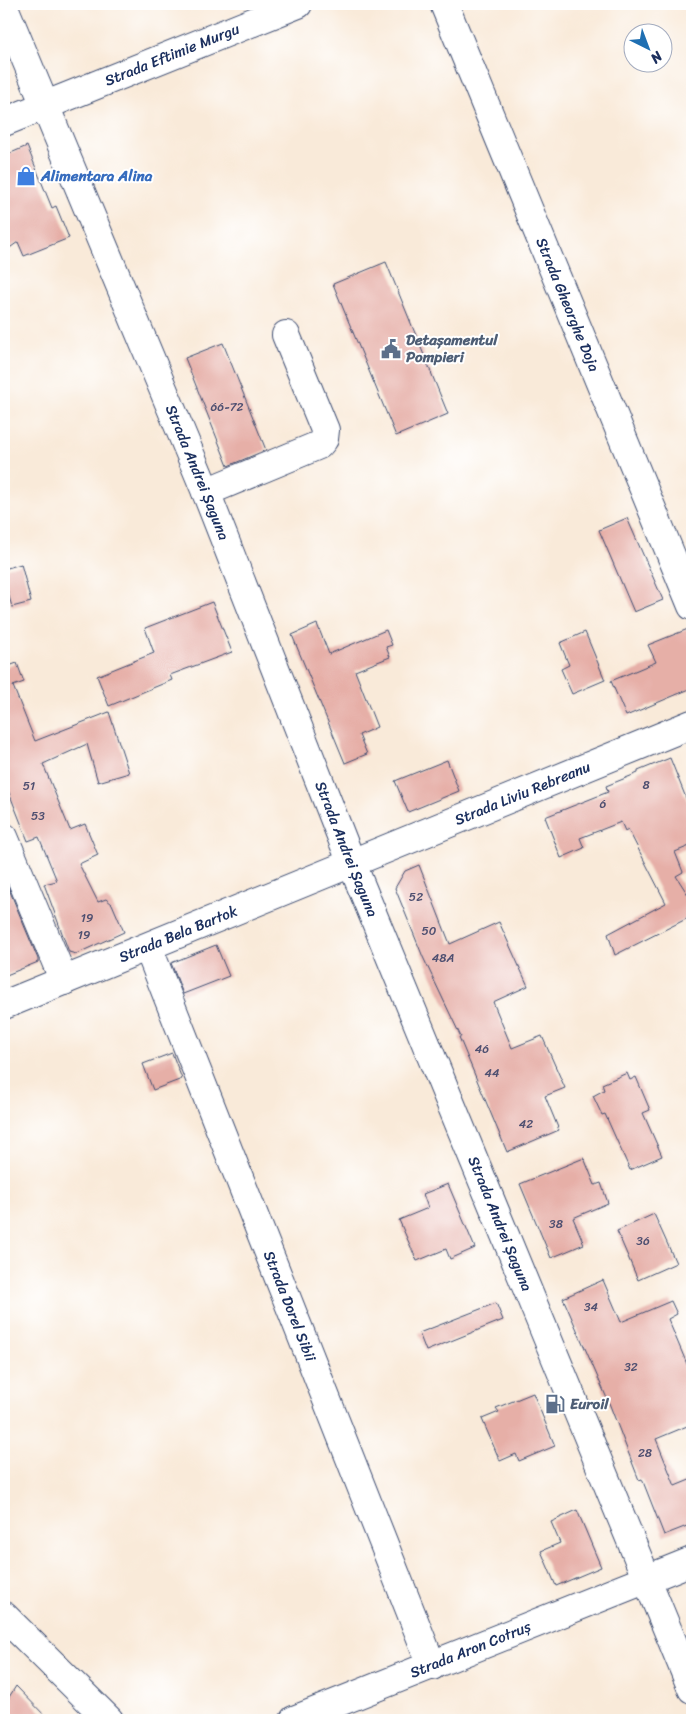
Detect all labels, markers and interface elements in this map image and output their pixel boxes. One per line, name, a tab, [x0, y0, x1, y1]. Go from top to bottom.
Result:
street label: Strada Eftimie Murgu	[101, 16, 243, 93]
north arrow	[624, 22, 674, 72]
text: N	[644, 44, 669, 70]
place label: Alimentara Alina	[40, 163, 153, 189]
shop icon: Alimentara Alina	[15, 165, 37, 187]
street label: Strada Gheorghe Doja	[529, 233, 607, 376]
place label: Detașamentul Pompieri	[406, 327, 498, 370]
public building icon: Detașamentul Pompieri	[380, 338, 402, 360]
house number: 66-72	[211, 396, 244, 418]
street label: Strada Andrei Șaguna	[158, 401, 237, 545]
street label: Strada Liviu Rebreanu	[450, 754, 594, 833]
house number: 8	[642, 774, 650, 796]
house number: 51	[23, 775, 35, 797]
street label: Strada Andrei Șaguna	[308, 777, 386, 921]
house number: 6	[600, 793, 607, 815]
house number: 53	[31, 805, 45, 827]
house number: 52	[409, 886, 423, 908]
street label: Strada Bela Bartok	[115, 898, 242, 970]
house number: 19	[81, 907, 93, 929]
house number: 50	[422, 920, 437, 942]
house number: 19	[78, 924, 90, 946]
house number: 48A	[432, 947, 454, 969]
house number: 46	[475, 1038, 489, 1060]
house number: 44	[484, 1062, 500, 1084]
house number: 42	[519, 1113, 533, 1135]
street label: Strada Andrei Șaguna	[461, 1152, 540, 1296]
house number: 38	[549, 1213, 563, 1235]
house number: 36	[636, 1230, 650, 1252]
street label: Strada Dorel Sibii	[256, 1247, 324, 1366]
house number: 34	[584, 1296, 599, 1318]
house number: 32	[624, 1356, 638, 1378]
place label: Euroil	[570, 1391, 609, 1417]
fuel station icon: Euroil	[544, 1393, 566, 1415]
house number: 28	[638, 1442, 652, 1464]
street label: Strada Aron Cotruș	[406, 1614, 535, 1685]

